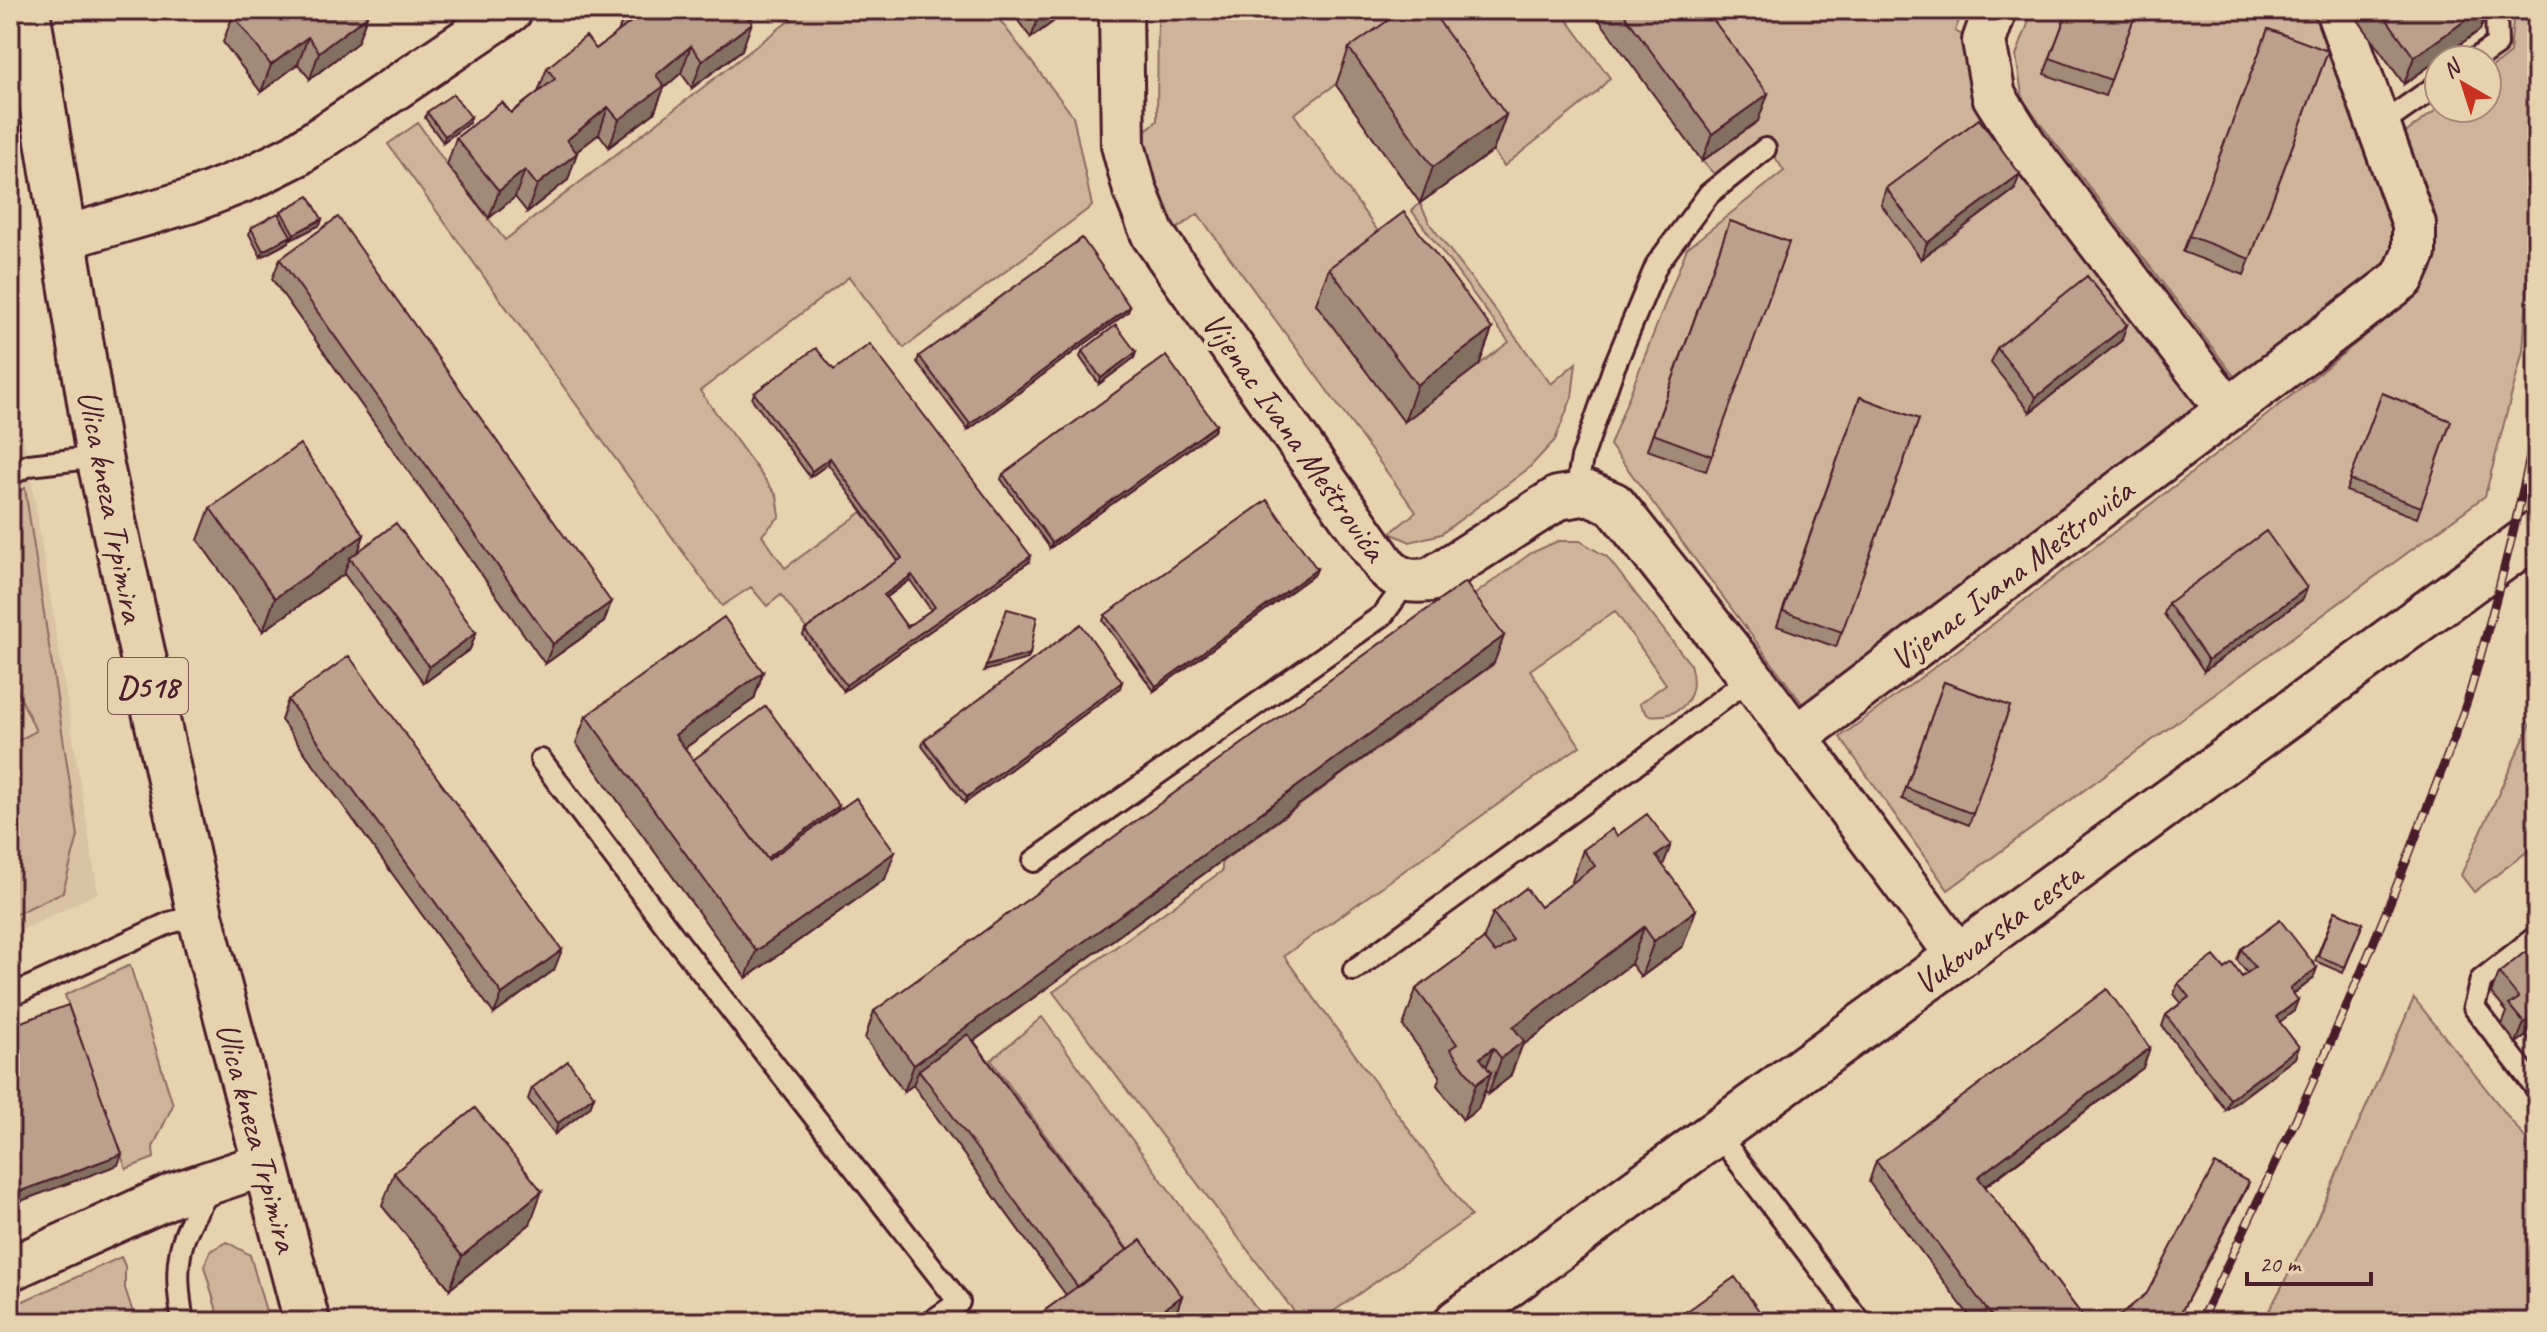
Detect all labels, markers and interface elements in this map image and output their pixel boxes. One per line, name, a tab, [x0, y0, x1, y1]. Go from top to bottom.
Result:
north arrow	[2423, 44, 2503, 124]
text: N	[2437, 52, 2468, 84]
street label: Vijenac Ivana Meštrovića	[1193, 303, 1398, 571]
street label: Ulica kneza Trpimira	[68, 386, 155, 628]
street label: Vijenac Ivana Meštrovića	[1881, 467, 2143, 680]
road number: D518	[108, 658, 188, 714]
street label: Vukovarska cesta	[1905, 851, 2093, 1004]
street label: Ulica kneza Trpimira	[206, 1018, 309, 1258]
scale bar	[2247, 1236, 2371, 1286]
text: 20 m	[2259, 1249, 2302, 1279]

